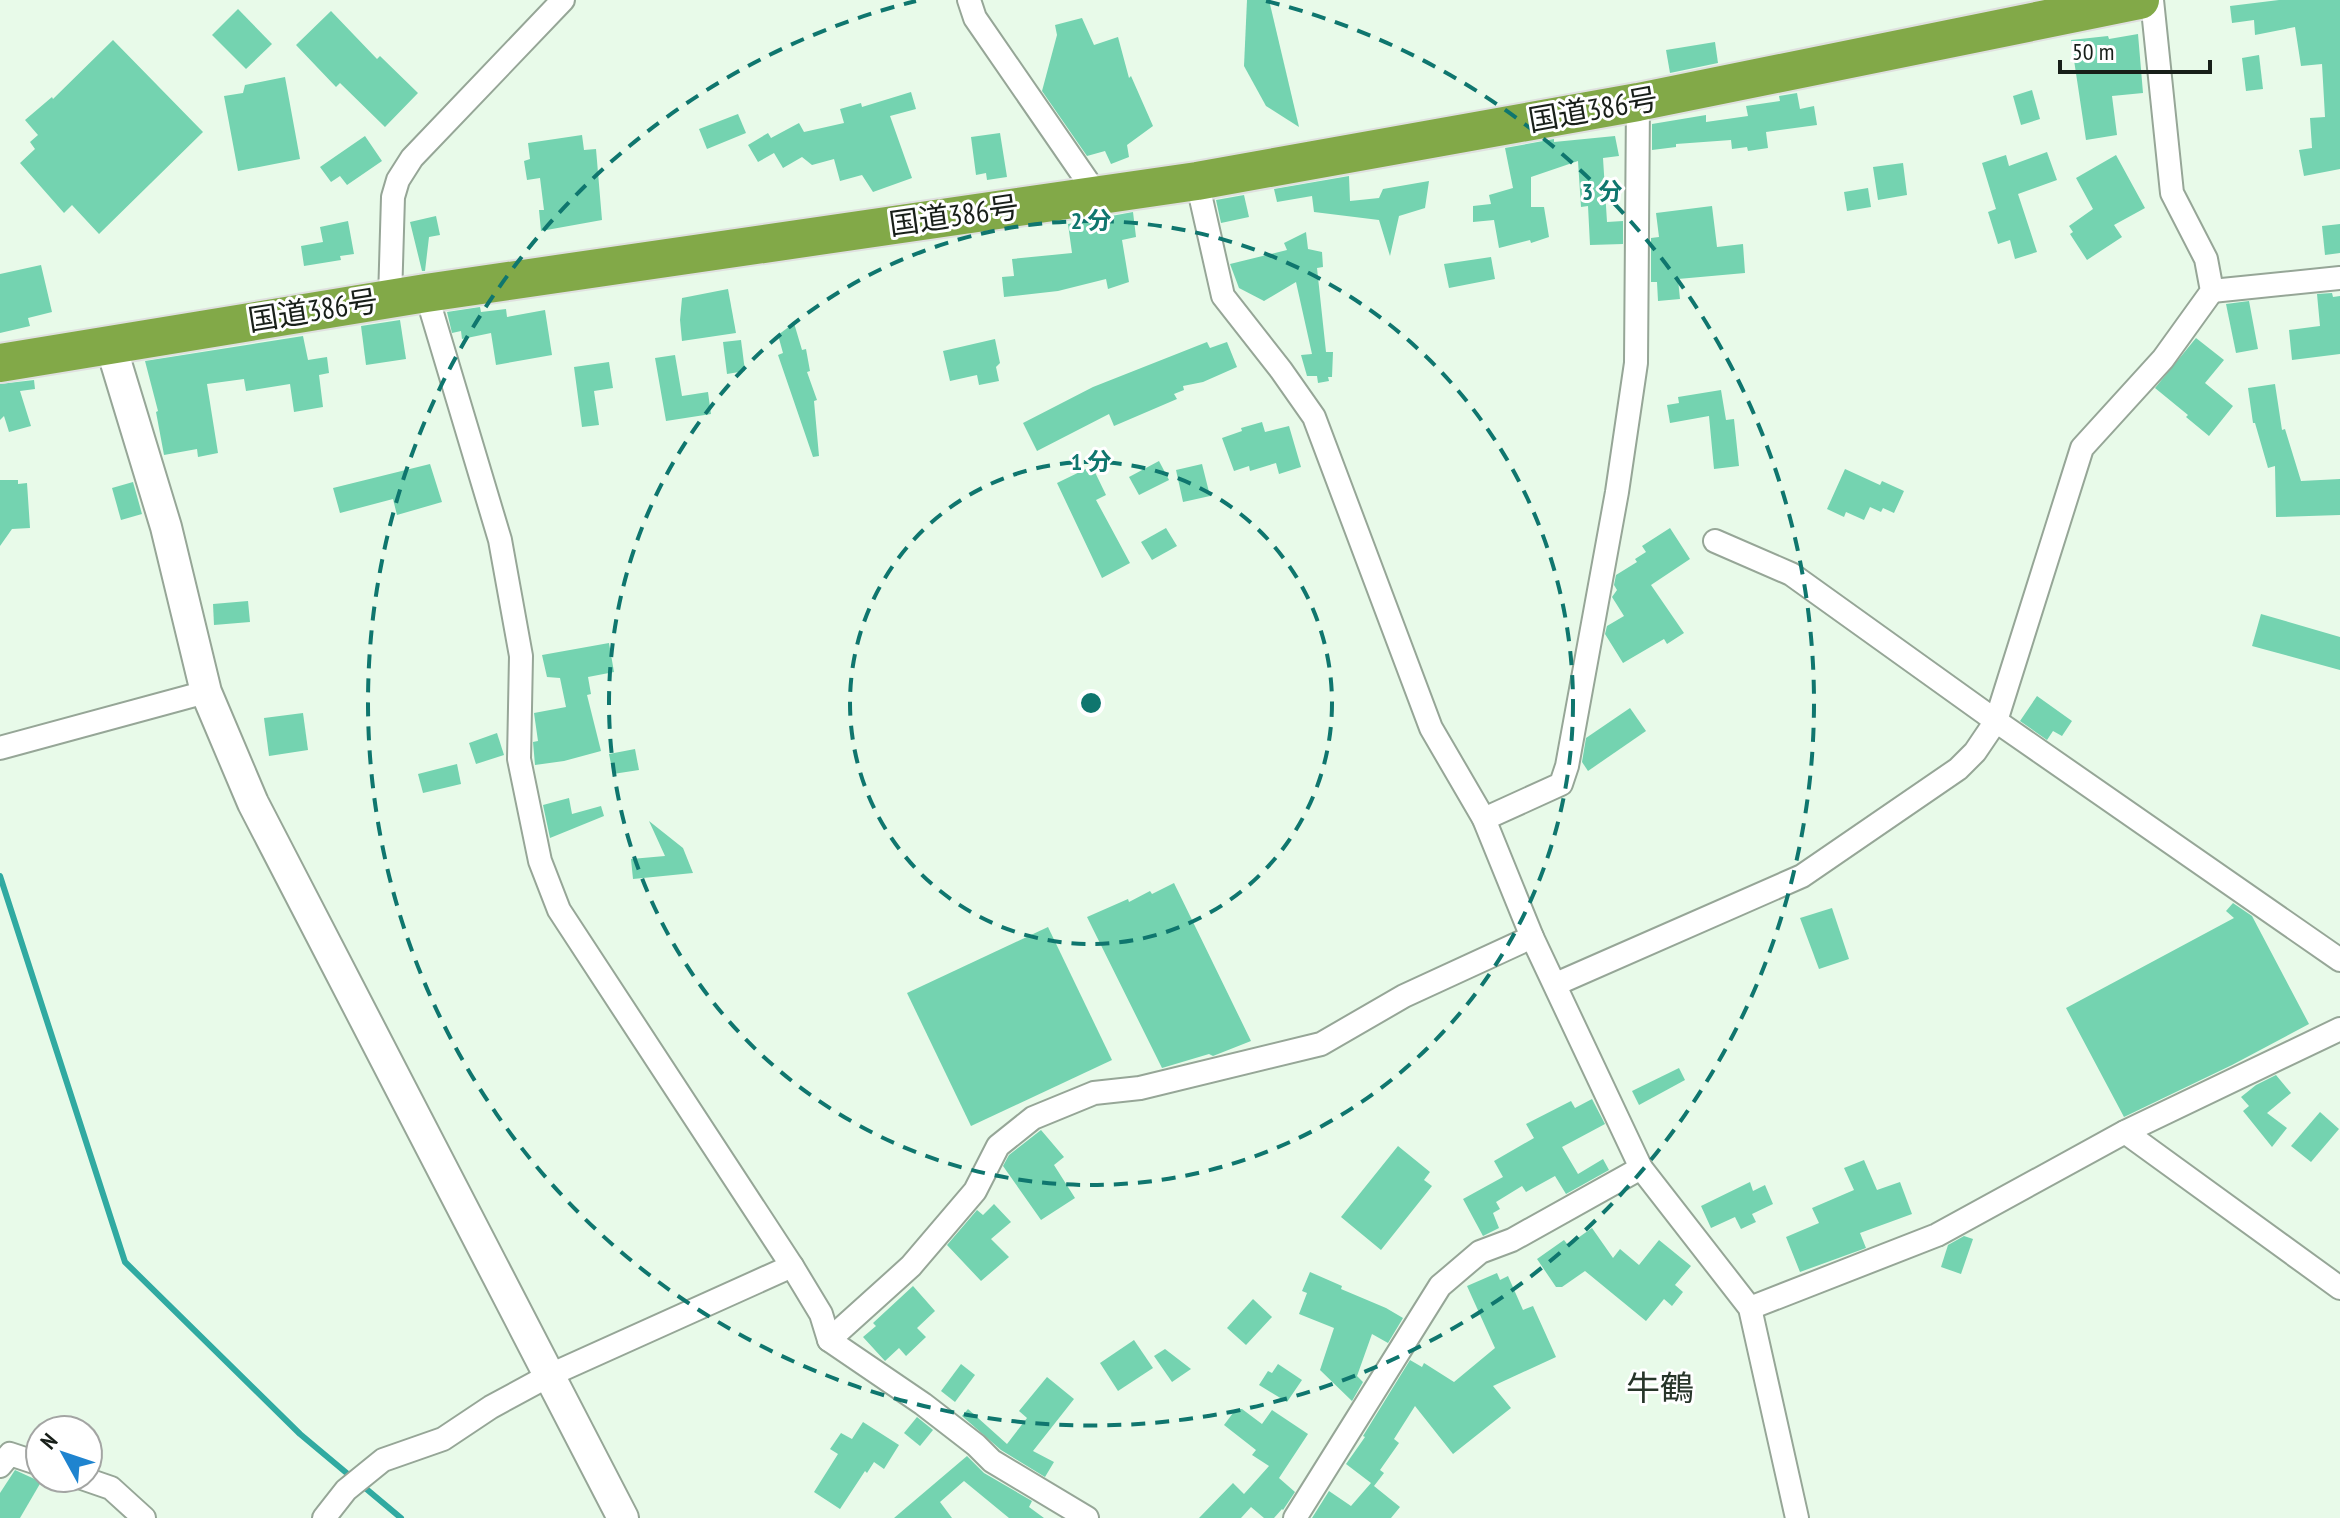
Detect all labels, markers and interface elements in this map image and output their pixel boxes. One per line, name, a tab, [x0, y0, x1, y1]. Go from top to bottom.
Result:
scale bar	[2060, 24, 2210, 74]
text: 50 m	[2072, 36, 2114, 67]
street label: 国道386号	[1525, 78, 1660, 139]
text: 3 分	[1582, 176, 1622, 207]
street label: 国道386号	[886, 186, 1021, 243]
text: 2 分	[1071, 205, 1111, 236]
street label: 国道386号	[245, 280, 380, 339]
text: 1 分	[1071, 446, 1111, 477]
centre of rings	[1077, 689, 1105, 717]
district label: 牛鶴	[1626, 1365, 1694, 1409]
north arrow	[24, 1414, 104, 1494]
text: N	[34, 1428, 63, 1455]

